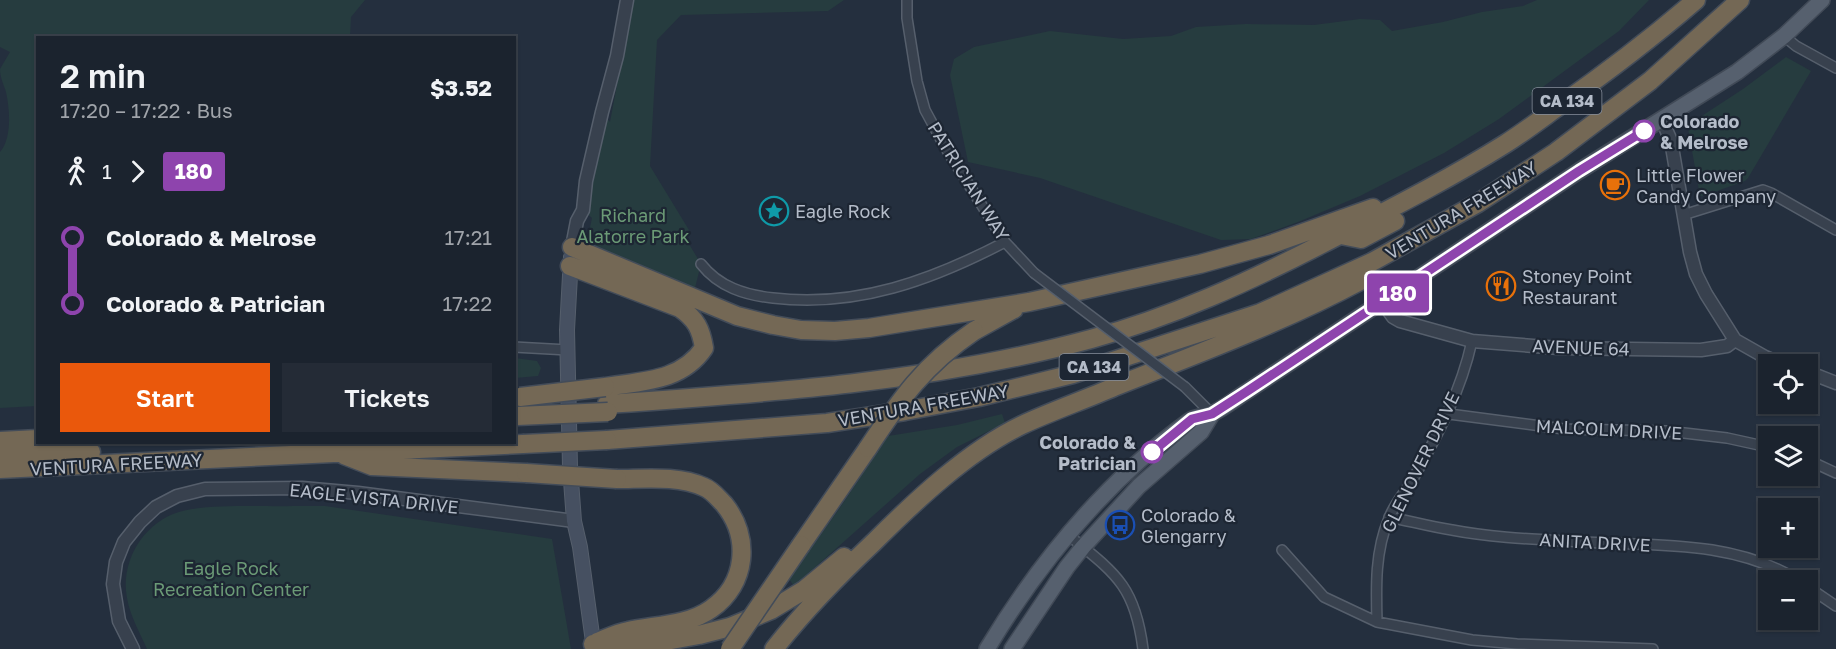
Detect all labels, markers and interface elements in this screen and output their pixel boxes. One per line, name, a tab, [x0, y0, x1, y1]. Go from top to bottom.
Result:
text: 2 min	[60, 56, 146, 95]
text: $3.52	[430, 74, 492, 101]
road number: CA 134	[1532, 88, 1602, 114]
text: 17:20 – 17:22 · Bus	[60, 98, 233, 122]
place label: Colorado & Melrose	[1660, 110, 1749, 153]
street label: PATRICIAN WAY	[924, 117, 1015, 245]
marker: Colorado & Melrose	[1633, 120, 1655, 142]
icon: walk	[60, 155, 93, 188]
icon: forward	[121, 155, 154, 188]
street label: VENTURA FREEWAY	[1381, 156, 1541, 264]
text: 180	[175, 158, 213, 184]
text: 1	[102, 159, 112, 183]
place label: Little Flower Candy Company	[1636, 164, 1776, 207]
cafe icon: Little Flower Candy Company	[1599, 169, 1631, 201]
place icon: Eagle Rock	[758, 195, 790, 227]
place label: Eagle Rock	[795, 200, 890, 222]
park label: Richard Alatorre Park	[576, 204, 690, 247]
text: Colorado & Melrose	[106, 224, 316, 251]
text: 17:21	[444, 225, 492, 249]
place label: Stoney Point Restaurant	[1522, 265, 1632, 308]
restaurant icon: Stoney Point Restaurant	[1485, 270, 1517, 302]
line badge: 180	[1364, 274, 1432, 312]
text: 180	[1379, 280, 1417, 306]
text: Colorado & Patrician	[106, 290, 325, 317]
text: 17:22	[443, 291, 492, 315]
street label: AVENUE 64	[1532, 334, 1630, 360]
road number: CA 134	[1060, 354, 1128, 380]
map controls	[1758, 354, 1818, 630]
button: locate	[1758, 354, 1818, 414]
button: Start	[60, 363, 270, 432]
button: Tickets	[282, 363, 492, 432]
street label: VENTURA FREEWAY	[836, 379, 1010, 431]
street label: GLENOVER DRIVE	[1376, 388, 1464, 536]
street label: MALCOLM DRIVE	[1535, 414, 1683, 444]
button: layers	[1758, 426, 1818, 486]
place label: Colorado & Patrician	[1039, 431, 1136, 474]
marker: Colorado & Patrician	[1141, 441, 1163, 463]
street label: VENTURA FREEWAY	[29, 448, 203, 480]
street label: EAGLE VISTA DRIVE	[288, 478, 460, 518]
button: +	[1758, 498, 1818, 558]
place label: Colorado & Glengarry	[1141, 504, 1236, 547]
bus stop icon: Colorado & Glengarry	[1104, 509, 1136, 541]
street label: ANITA DRIVE	[1539, 528, 1651, 556]
park label: Eagle Rock Recreation Center	[153, 557, 309, 600]
button: −	[1758, 570, 1818, 630]

